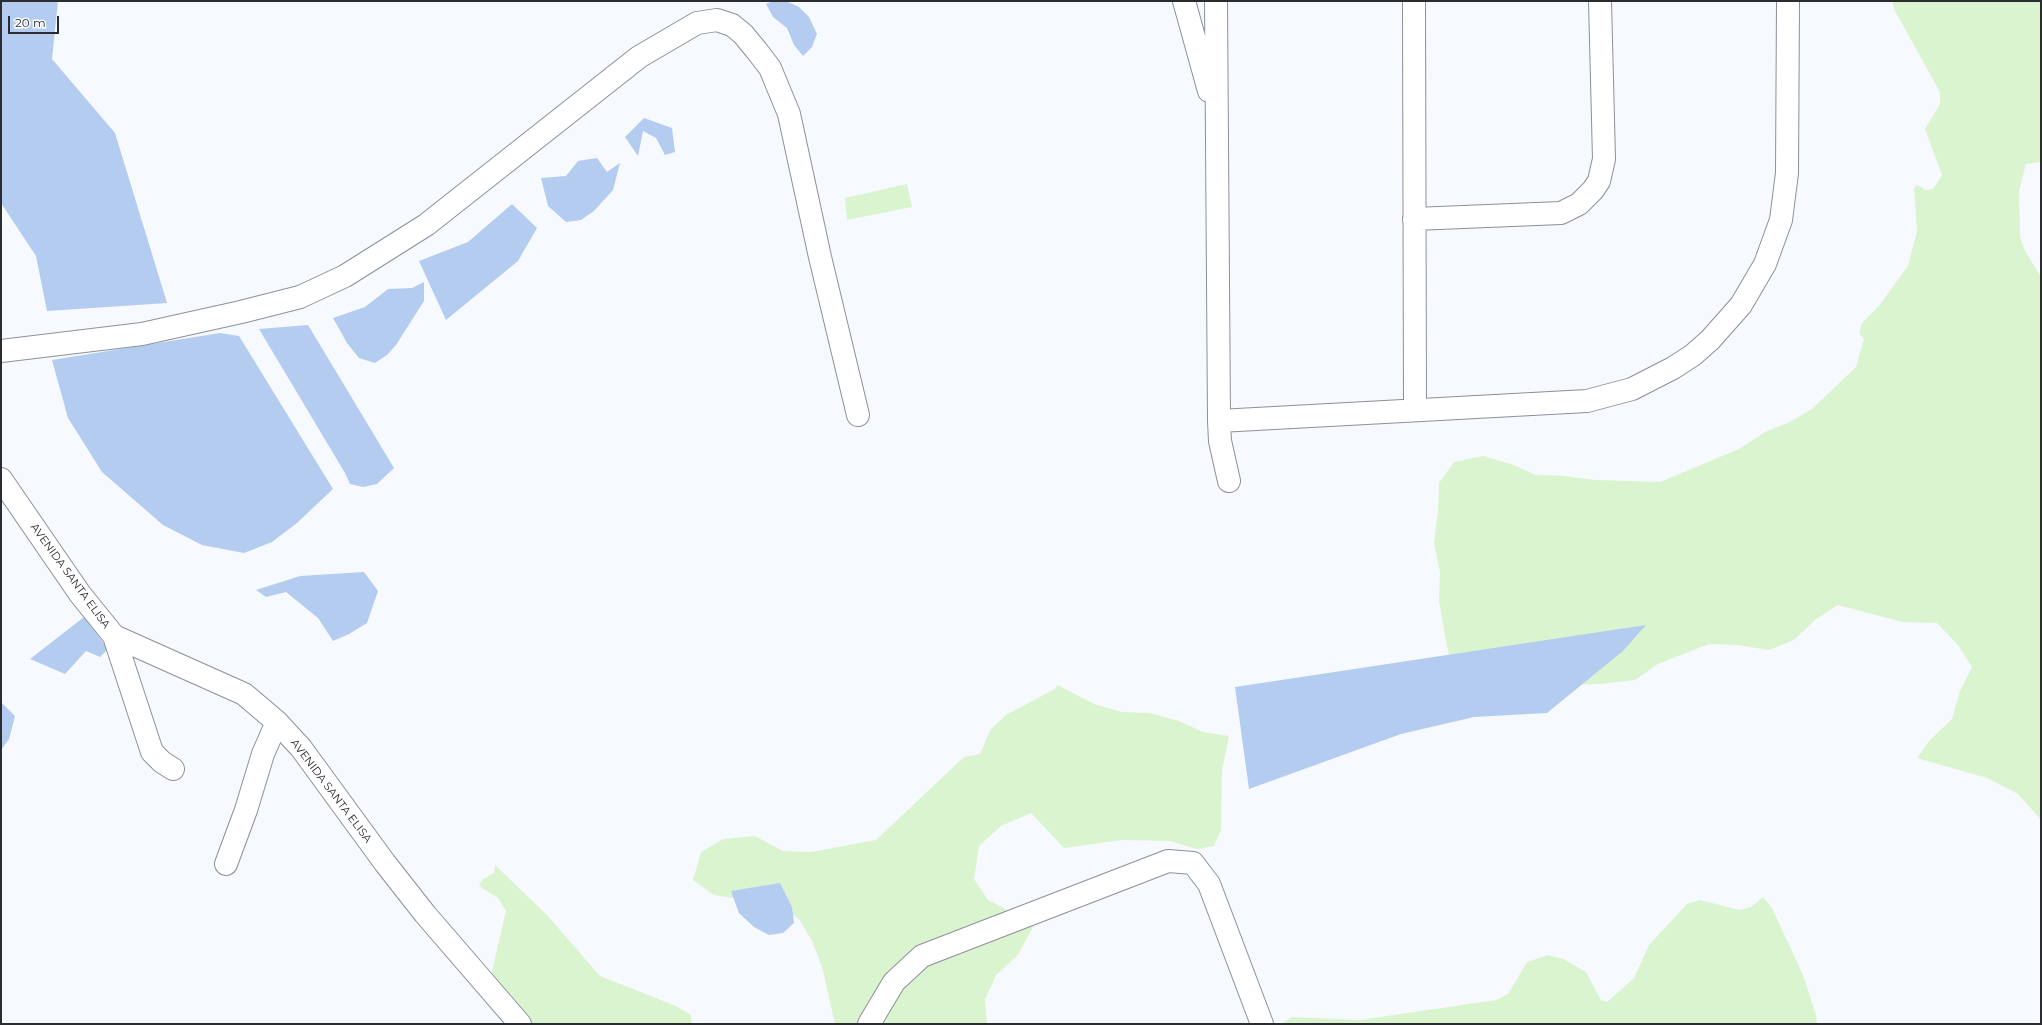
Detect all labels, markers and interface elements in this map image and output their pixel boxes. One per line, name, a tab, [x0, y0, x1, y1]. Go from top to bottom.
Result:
scale bar	[10, 8, 61, 34]
text: 20 m	[15, 15, 46, 30]
street label: AVENIDA SANTA ELISA	[27, 521, 113, 631]
street label: AVENIDA SANTA ELISA	[288, 737, 374, 845]

